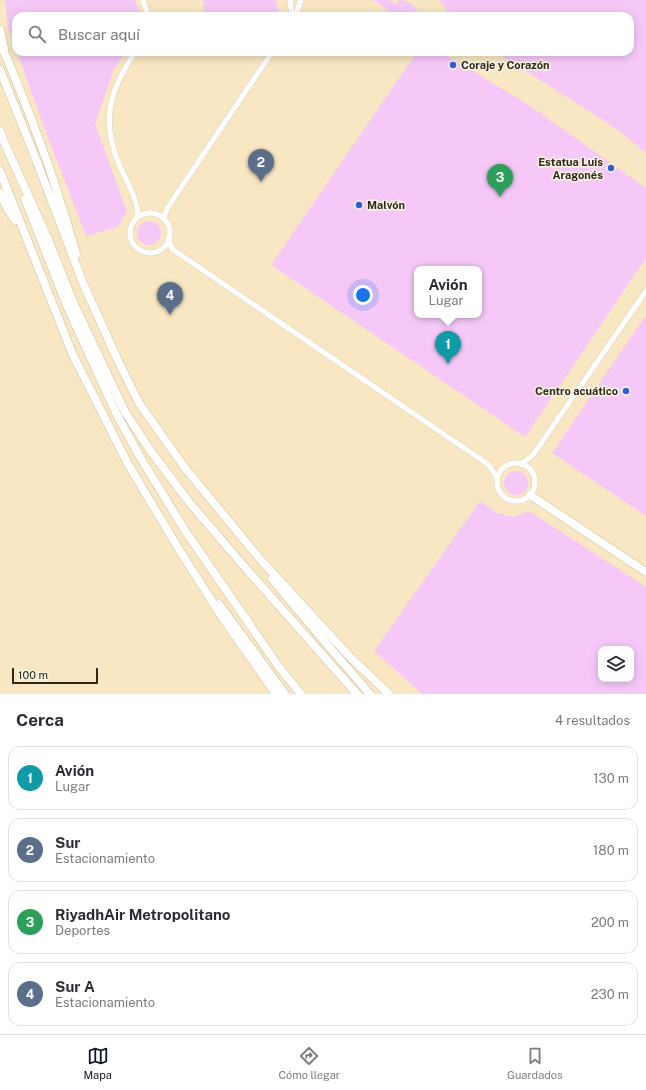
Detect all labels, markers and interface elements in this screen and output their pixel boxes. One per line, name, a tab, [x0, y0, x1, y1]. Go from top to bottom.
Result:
search box	[12, 12, 634, 56]
icon: search	[26, 23, 48, 45]
text: Buscar aquí	[58, 26, 140, 43]
place label: Coraje y Corazón	[461, 59, 550, 71]
marker: Coraje y Corazón	[448, 60, 458, 70]
pin: 2	[248, 149, 274, 182]
place label: Estatua Luis Aragonés	[538, 156, 603, 181]
marker: Estatua Luis Aragonés	[606, 163, 616, 173]
pin: 3	[487, 164, 513, 197]
place label: Malvón	[367, 199, 405, 211]
marker: Malvón	[354, 200, 364, 210]
popup	[414, 266, 482, 318]
text: Avión	[428, 276, 468, 293]
pin: 4	[157, 282, 183, 315]
your location	[353, 285, 373, 305]
text: Lugar	[428, 293, 464, 308]
pin: 1	[435, 331, 461, 364]
place label: Centro acuático	[535, 385, 618, 397]
marker: Centro acuático	[621, 386, 631, 396]
map controls	[598, 646, 634, 682]
button: layers	[598, 646, 634, 682]
scale bar	[12, 666, 98, 685]
text: 100 m	[18, 669, 48, 681]
text: Cerca	[16, 710, 64, 730]
text: 4 resultados	[555, 713, 630, 728]
text: Avión	[55, 762, 94, 779]
text: 1	[27, 771, 33, 786]
text: 130 m	[593, 771, 629, 786]
text: Lugar	[55, 779, 90, 794]
text: Sur	[55, 834, 81, 851]
text: 2	[26, 843, 34, 858]
text: 180 m	[593, 843, 629, 858]
text: Estacionamiento	[55, 851, 155, 866]
text: RiyadhAir Metropolitano	[55, 906, 230, 923]
text: 3	[26, 915, 34, 930]
text: 200 m	[591, 915, 629, 930]
text: Deportes	[55, 923, 110, 938]
text: Sur A	[55, 978, 95, 995]
text: 4	[26, 987, 34, 1002]
text: 230 m	[591, 987, 629, 1002]
text: Estacionamiento	[55, 995, 155, 1010]
tab: Mapa	[83, 1045, 112, 1081]
tab: Cómo llegar	[279, 1045, 340, 1081]
tab: Guardados	[507, 1045, 563, 1081]

